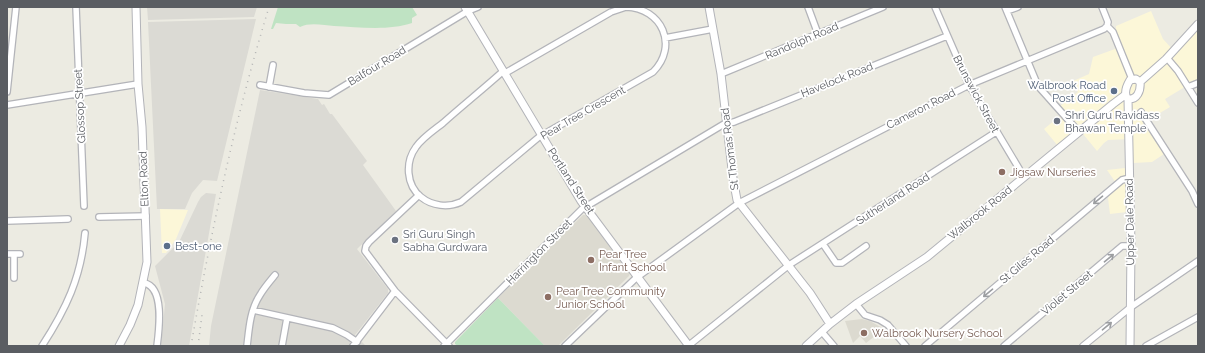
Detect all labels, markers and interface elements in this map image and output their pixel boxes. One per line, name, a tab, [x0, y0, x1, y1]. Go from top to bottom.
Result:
street label: Randolph Road	[763, 20, 841, 62]
street label: Balfour Road	[346, 43, 409, 88]
street label: Brunswick Street	[950, 53, 1002, 135]
street label: Havelock Road	[799, 60, 875, 100]
street label: Glossop Street	[72, 68, 88, 144]
place label: Walbrook Road Post Office	[1028, 79, 1107, 105]
street label: Pear Tree Crescent	[538, 83, 628, 143]
street label: Cameron Road	[884, 86, 958, 132]
marker: Walbrook Road Post Office	[1109, 86, 1119, 96]
street label: St Thomas Road	[718, 107, 742, 191]
place label: Shri Guru Ravidass Bhawan Temple	[1065, 109, 1159, 135]
marker: Shri Guru Ravidass Bhawan Temple	[1052, 116, 1062, 126]
street label: Portland Street	[545, 145, 597, 217]
street label: Elton Road	[137, 151, 151, 207]
place label: Jigsaw Nurseries	[1010, 166, 1096, 179]
marker: Jigsaw Nurseries	[997, 167, 1007, 177]
street label: Sutherland Road	[854, 170, 932, 228]
street label: Upper Dale Road	[1123, 178, 1137, 266]
street label: Walbrook Road	[945, 183, 1015, 243]
one-way arrow	[1093, 195, 1104, 204]
street label: Harrington Street	[504, 216, 575, 287]
place label: Sri Guru Singh Sabha Gurdwara	[403, 228, 487, 254]
street label: St Giles Road	[997, 233, 1057, 287]
marker: Sri Guru Singh Sabha Gurdwara	[390, 235, 400, 245]
place label: Best-one	[175, 240, 222, 253]
marker: Best-one	[162, 241, 172, 251]
place label: Pear Tree Infant School	[599, 248, 666, 274]
one-way arrow	[1104, 253, 1114, 262]
marker: Pear Tree Infant School	[586, 255, 596, 265]
street label: Violet Street	[1039, 268, 1095, 318]
place label: Pear Tree Community Junior School	[556, 285, 666, 311]
one-way arrow	[983, 288, 994, 297]
marker: Pear Tree Community Junior School	[543, 292, 553, 302]
one-way arrow	[1101, 322, 1112, 331]
place label: Walbrook Nursery School	[872, 327, 1002, 340]
marker: Walbrook Nursery School	[859, 328, 869, 338]

